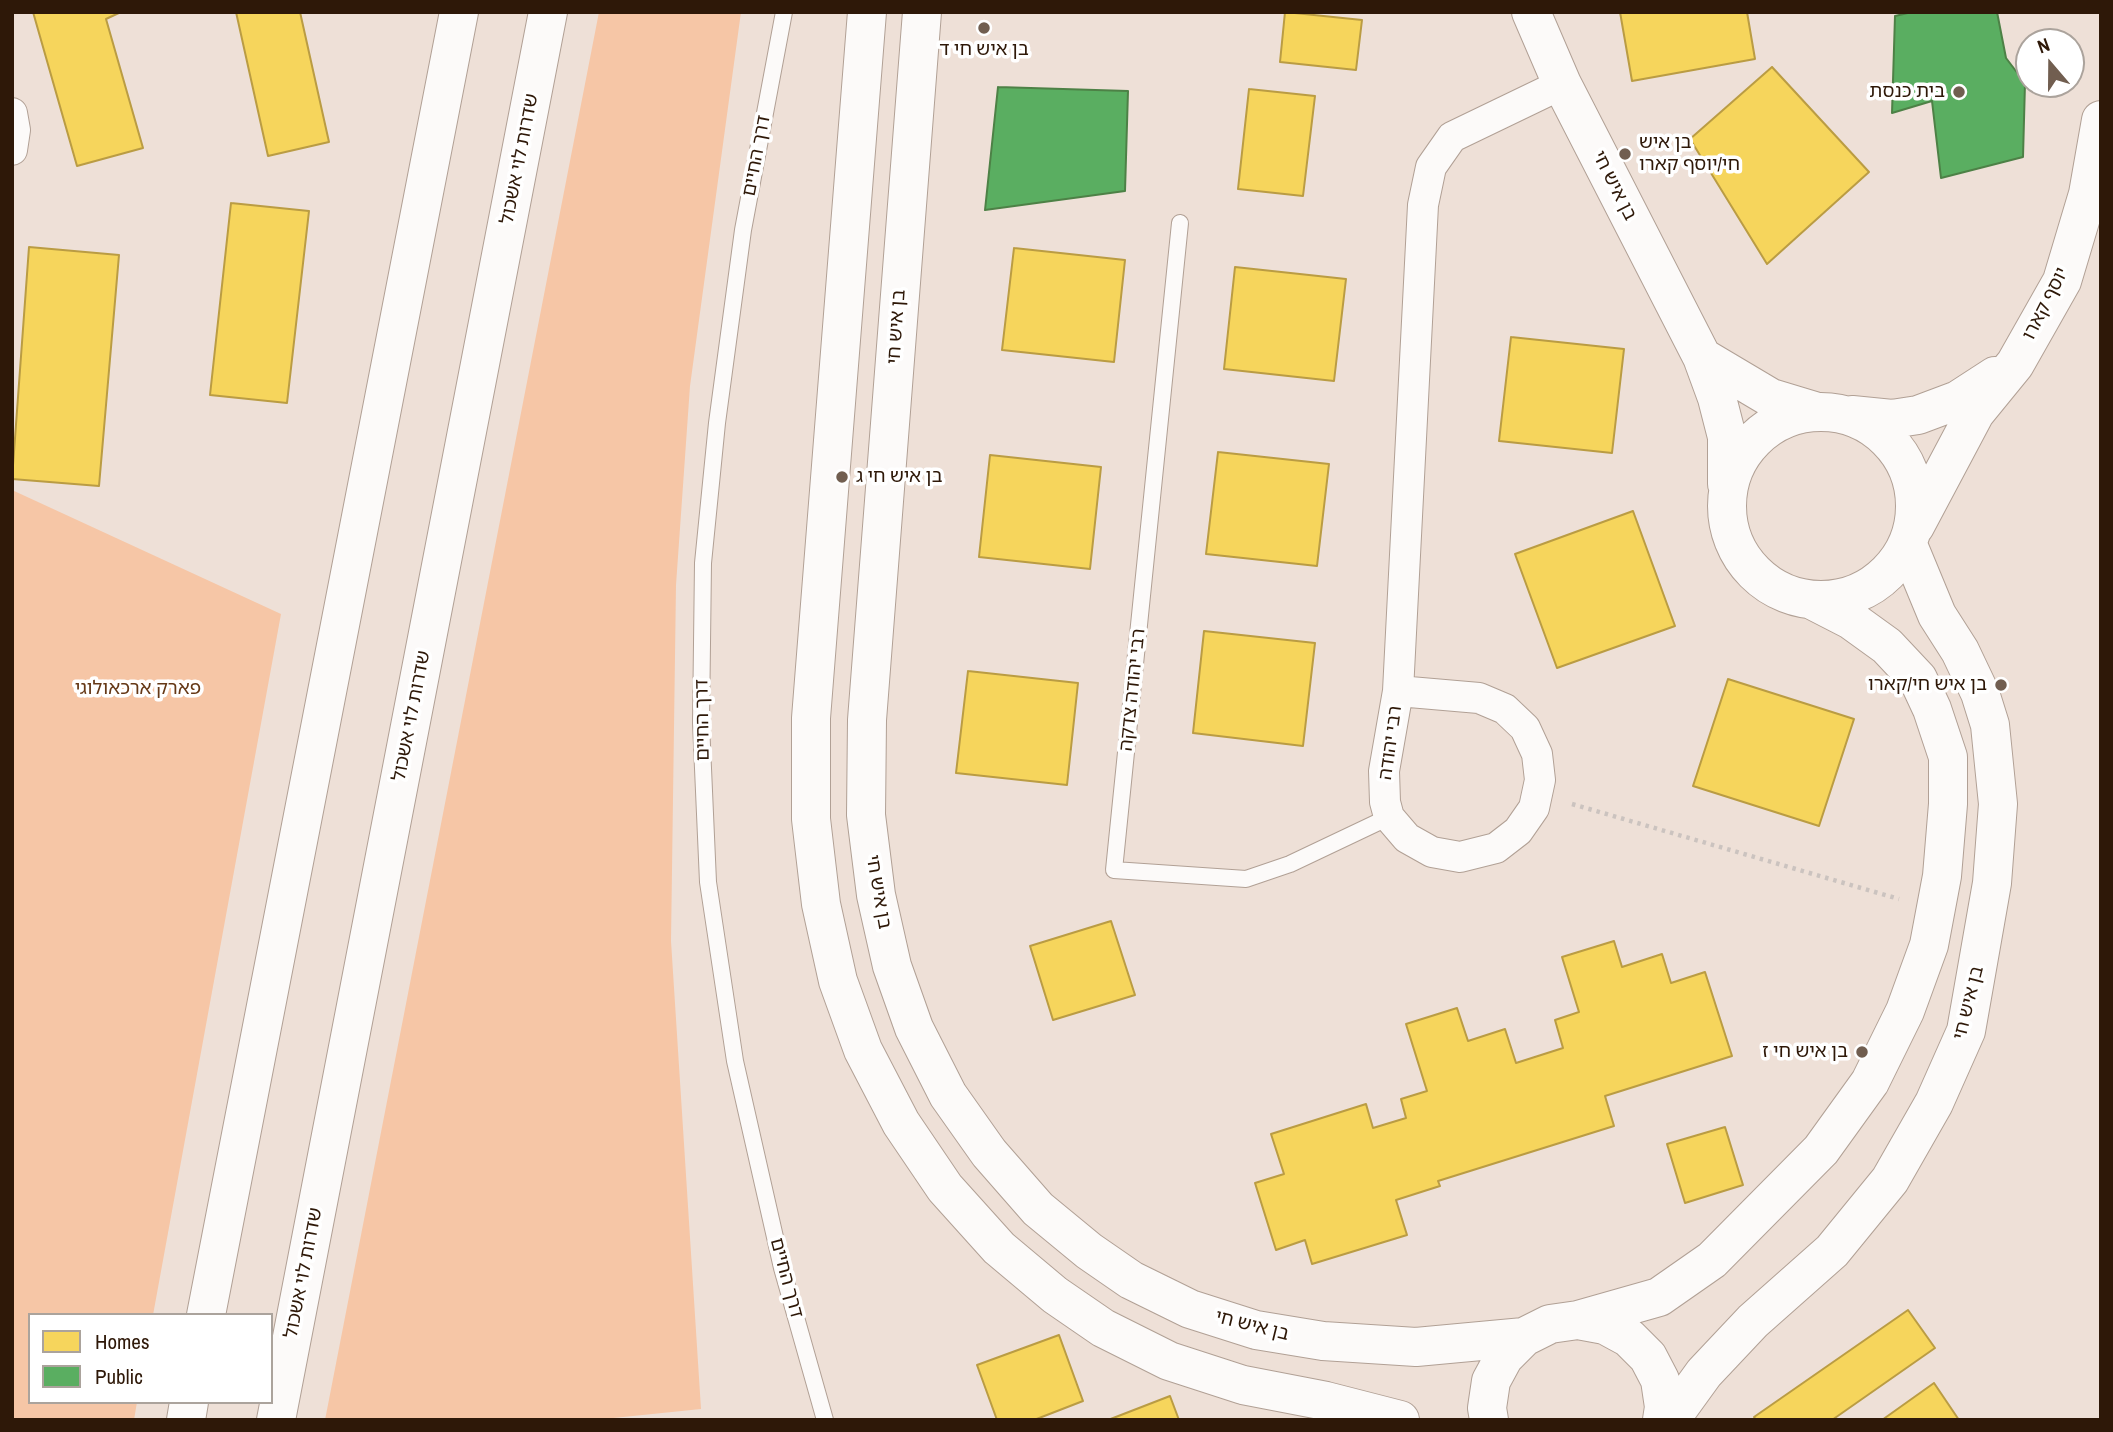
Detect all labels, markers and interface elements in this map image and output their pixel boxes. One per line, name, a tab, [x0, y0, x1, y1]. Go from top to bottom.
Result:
marker: בן איש חי ד	[976, 20, 992, 36]
north arrow	[2015, 28, 2085, 98]
text: N	[2034, 31, 2053, 59]
place label: בן איש חי ד	[939, 39, 1029, 61]
place label: בית כנסת	[1869, 81, 1945, 103]
marker: בית כנסת	[1951, 84, 1967, 100]
street label: שדרות לוי אשכול	[496, 92, 544, 226]
street label: דרך החיים	[738, 114, 776, 198]
place label: בן איש חי/יוסף קארו	[1639, 132, 1740, 176]
marker: בן איש חי/יוסף קארו	[1617, 146, 1633, 162]
street label: בן איש חי	[1587, 147, 1641, 225]
street label: יוסף קארו	[2018, 264, 2074, 344]
street label: בן איש חי	[883, 289, 911, 365]
place label: בן איש חי ג	[856, 466, 943, 488]
marker: בן איש חי ג	[834, 469, 850, 485]
street label: רבי יהודה צדקה	[1115, 627, 1151, 753]
street label: שדרות לוי אשכול	[388, 649, 436, 783]
place label: בן איש חי/קארו	[1868, 674, 1987, 696]
marker: בן איש חי/קארו	[1993, 677, 2009, 693]
park label: פארק ארכאולוגי	[75, 678, 201, 700]
street label: דרך החיים	[691, 679, 715, 761]
street label: רבי יהודה	[1375, 704, 1407, 782]
street label: בן איש חי	[860, 853, 896, 931]
street label: בן איש חי	[1949, 964, 1989, 1042]
place label: בן איש חי ז	[1762, 1041, 1848, 1063]
marker: בן איש חי ז	[1854, 1044, 1870, 1060]
street label: שדרות לוי אשכול	[280, 1206, 328, 1340]
street label: דרך החיים	[764, 1235, 808, 1321]
street label: בן איש חי	[1213, 1306, 1291, 1346]
legend	[28, 1313, 273, 1404]
text: Homes	[95, 1327, 150, 1356]
text: Public	[95, 1362, 143, 1391]

